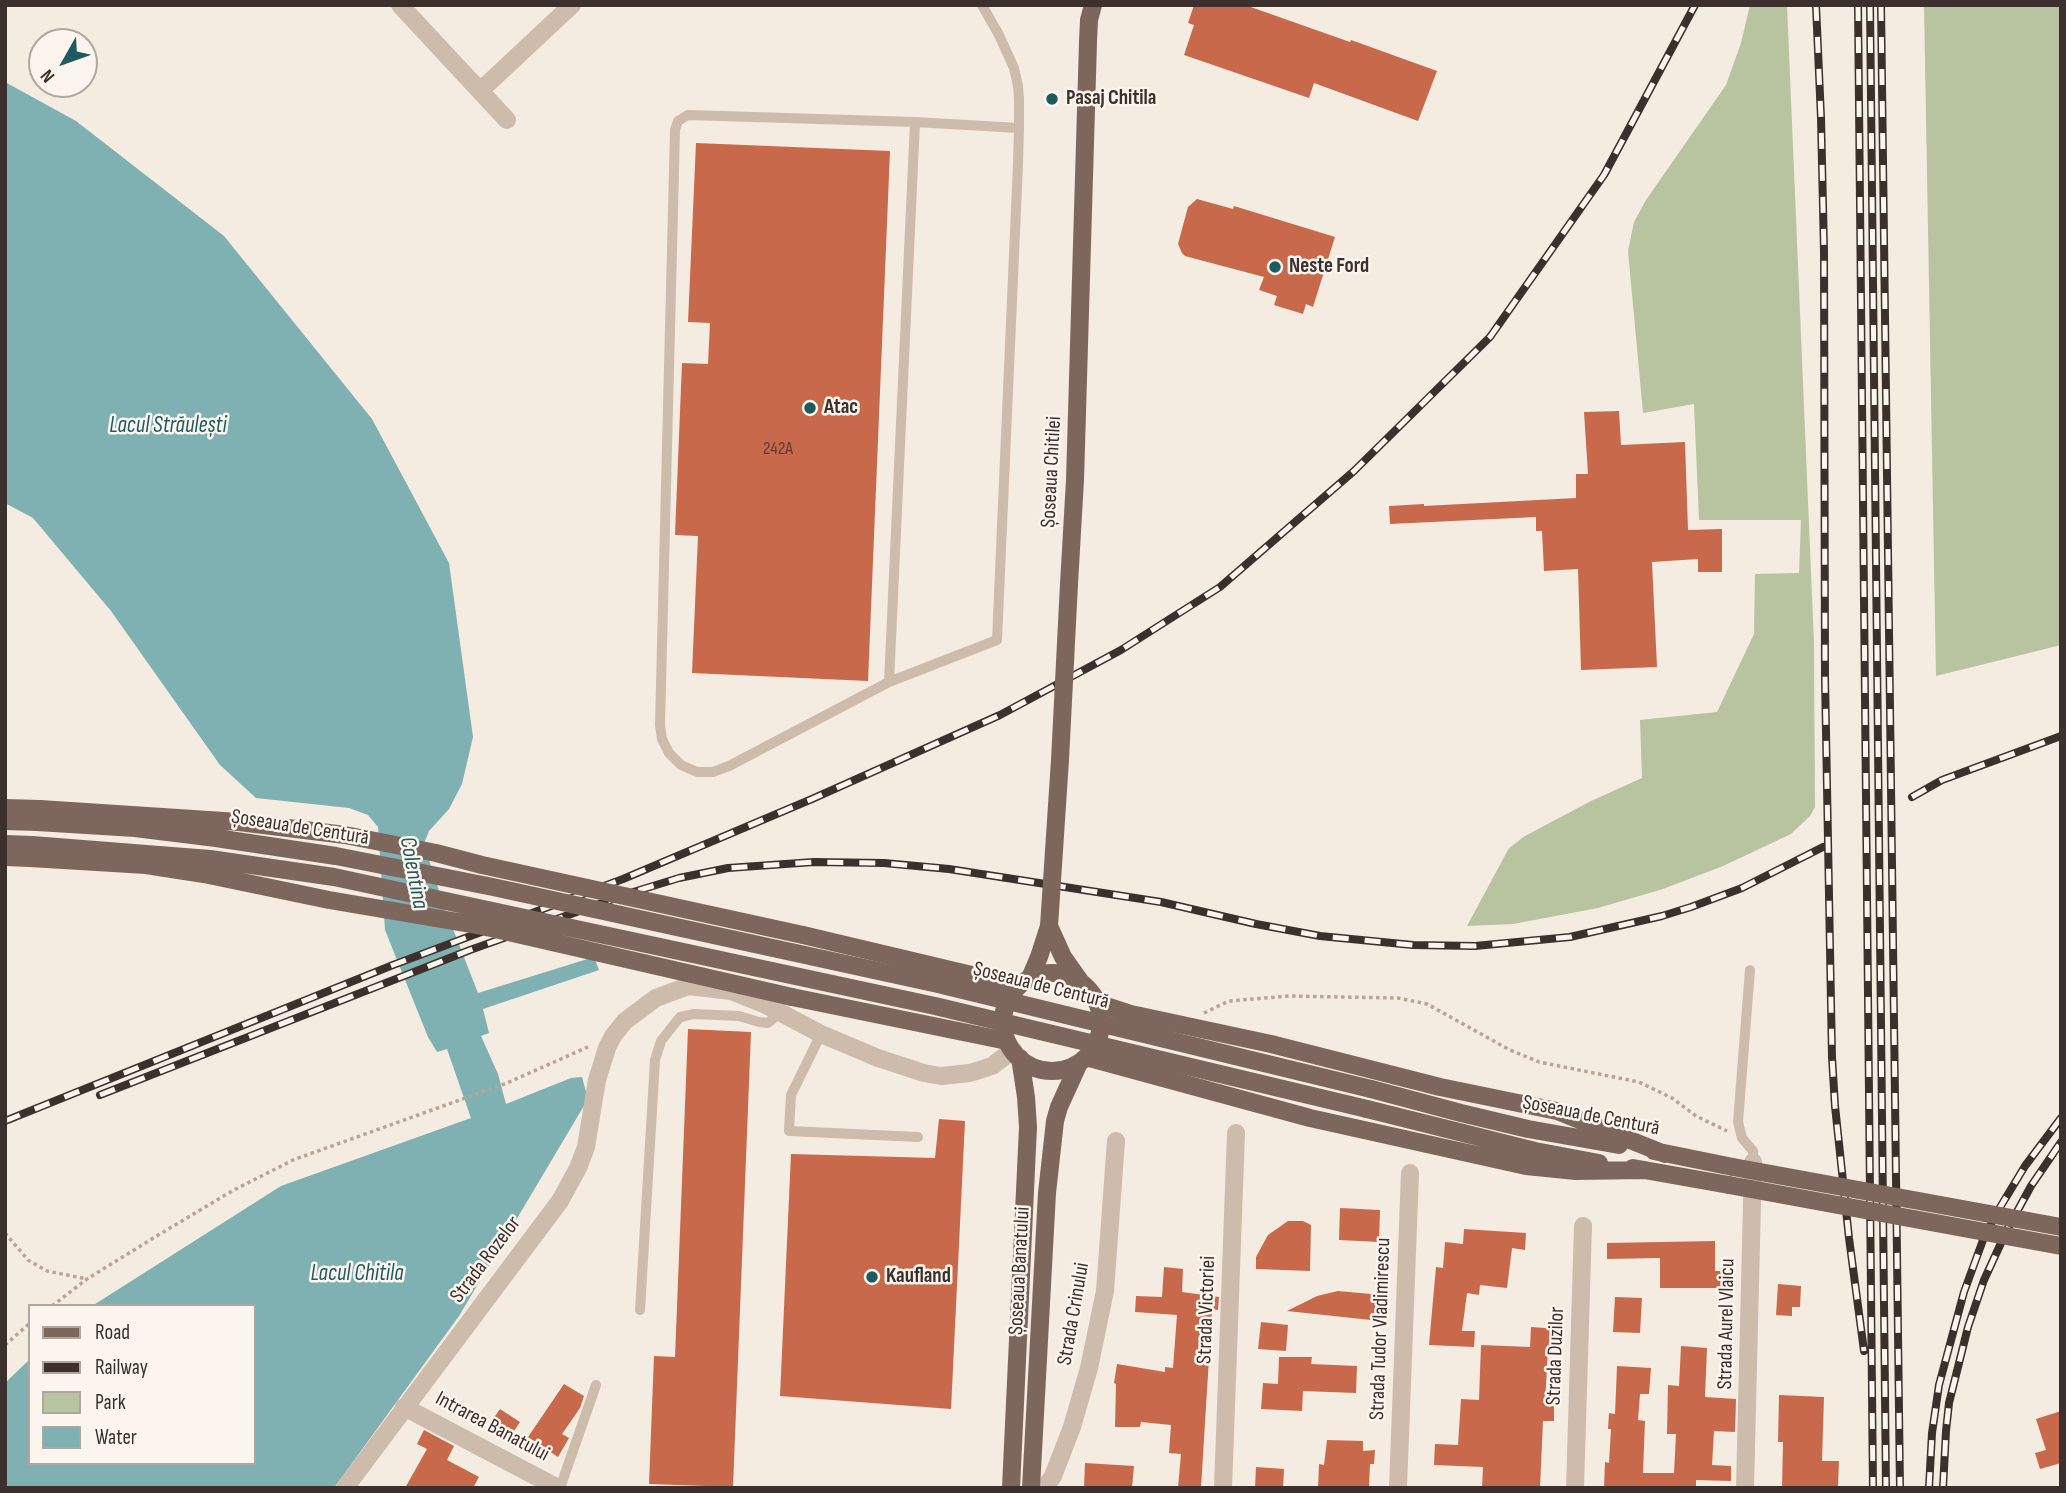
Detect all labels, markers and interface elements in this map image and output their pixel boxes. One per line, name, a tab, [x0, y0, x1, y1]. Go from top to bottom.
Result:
north arrow	[28, 28, 98, 98]
text: N	[36, 64, 60, 87]
place label: Pasaj Chitila	[1066, 86, 1156, 112]
marker: Pasaj Chitila	[1044, 91, 1060, 107]
place label: Neste Ford	[1289, 254, 1369, 280]
marker: Neste Ford	[1267, 259, 1283, 275]
place label: Atac	[824, 395, 858, 421]
marker: Atac	[802, 400, 818, 416]
water label: Lacul Străulești	[109, 412, 227, 440]
street label: Șoseaua Chitilei	[1036, 416, 1068, 528]
house number: 242A	[763, 438, 793, 460]
street label: Șoseaua de Centură	[229, 805, 371, 851]
water label: Colentina	[392, 835, 434, 911]
street label: Șoseaua de Centură	[970, 957, 1112, 1015]
street label: Șoseaua de Centură	[1520, 1090, 1662, 1142]
street label: Șoseaua Banatului	[1004, 1206, 1036, 1336]
street label: Strada Rozelor	[445, 1212, 527, 1308]
street label: Strada Tudor Vladimirescu	[1365, 1237, 1397, 1421]
street label: Strada Victoriei	[1193, 1255, 1221, 1365]
street label: Strada Aurel Vlaicu	[1713, 1258, 1741, 1390]
water label: Lacul Chitila	[311, 1260, 403, 1288]
street label: Strada Crinului	[1053, 1261, 1095, 1367]
place label: Kaufland	[886, 1264, 951, 1290]
marker: Kaufland	[864, 1269, 880, 1285]
legend	[28, 1304, 256, 1465]
street label: Strada Duzilor	[1542, 1306, 1570, 1406]
text: Road	[95, 1320, 130, 1345]
text: Railway	[95, 1355, 148, 1380]
street label: Intrarea Banatului	[431, 1386, 553, 1468]
text: Park	[95, 1390, 126, 1415]
text: Water	[95, 1425, 137, 1450]

